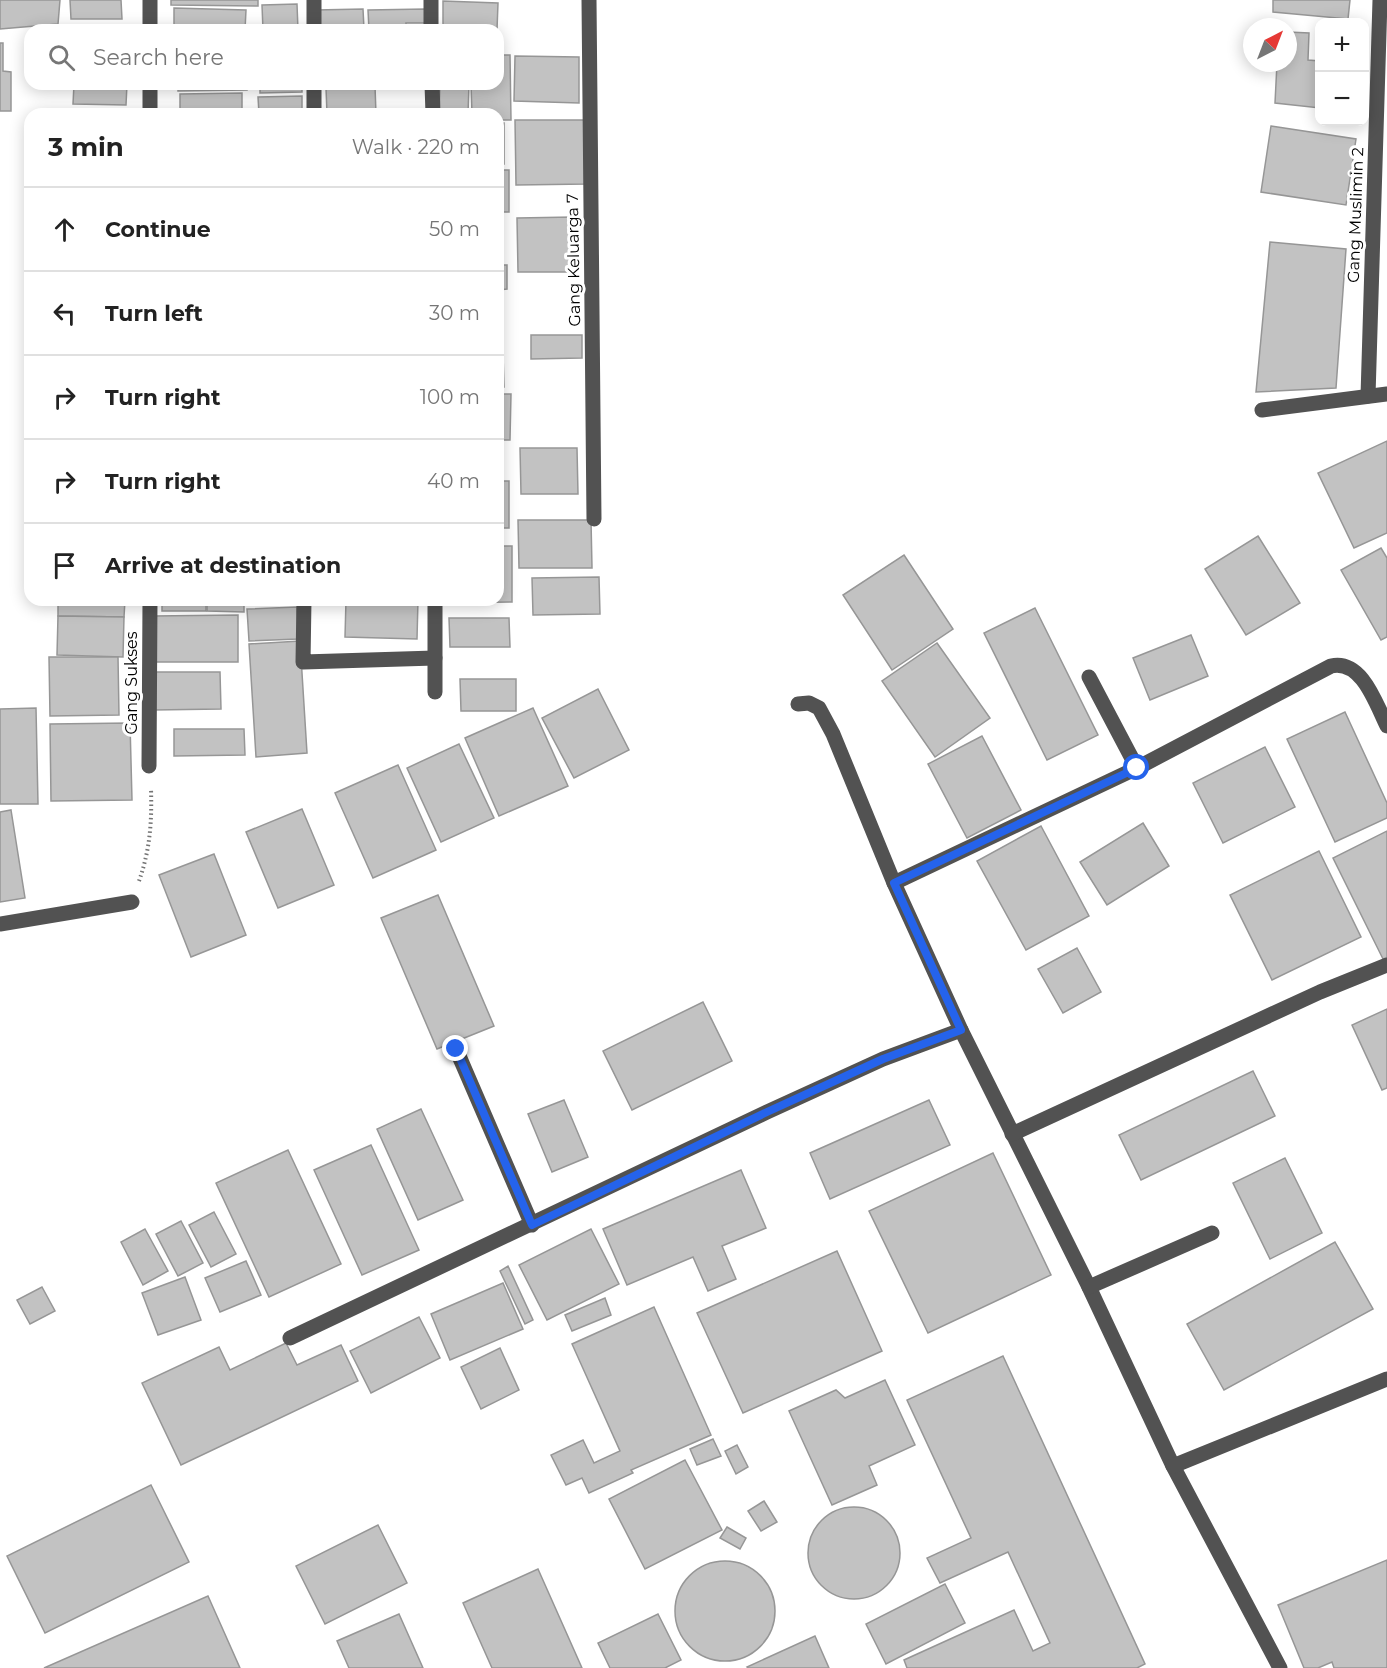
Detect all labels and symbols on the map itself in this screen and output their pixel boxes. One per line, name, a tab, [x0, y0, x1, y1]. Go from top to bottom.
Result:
north arrow	[1243, 18, 1297, 72]
street label: Gang Muslimin 2	[1344, 147, 1367, 283]
street label: Gang Keluarga 7	[563, 193, 584, 327]
street label: Gang Sukses	[122, 631, 141, 734]
route start	[1123, 754, 1149, 780]
route end	[442, 1035, 468, 1061]

